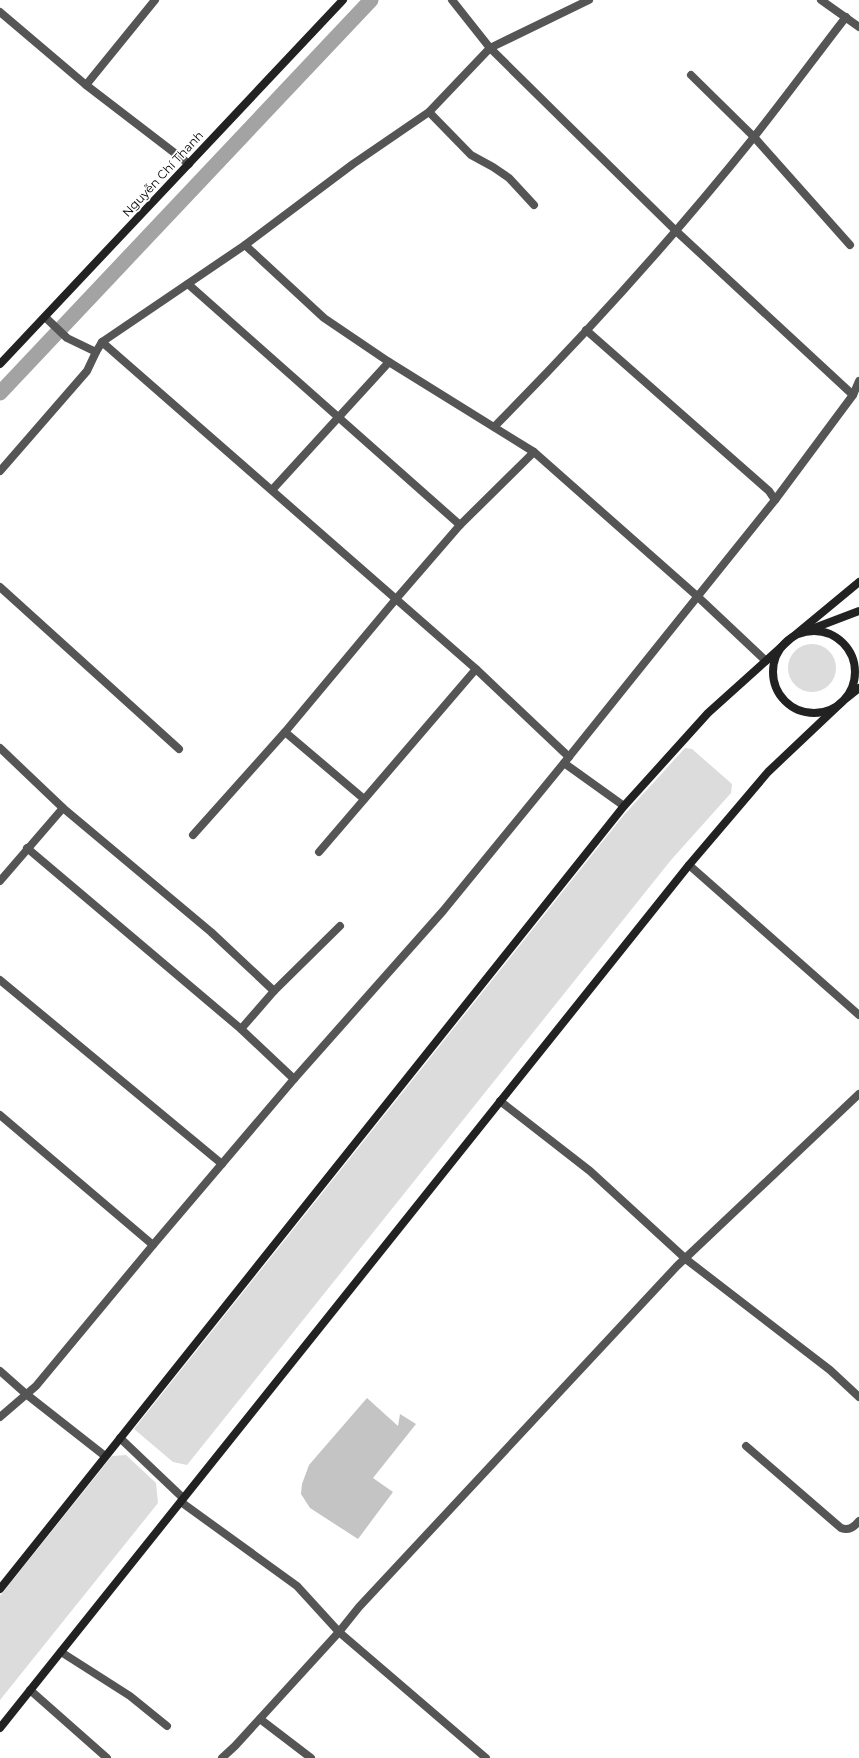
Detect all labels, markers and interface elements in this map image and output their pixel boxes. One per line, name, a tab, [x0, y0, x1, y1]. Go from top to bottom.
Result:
street label: Nguyễn Chí Thanh	[119, 128, 206, 220]

